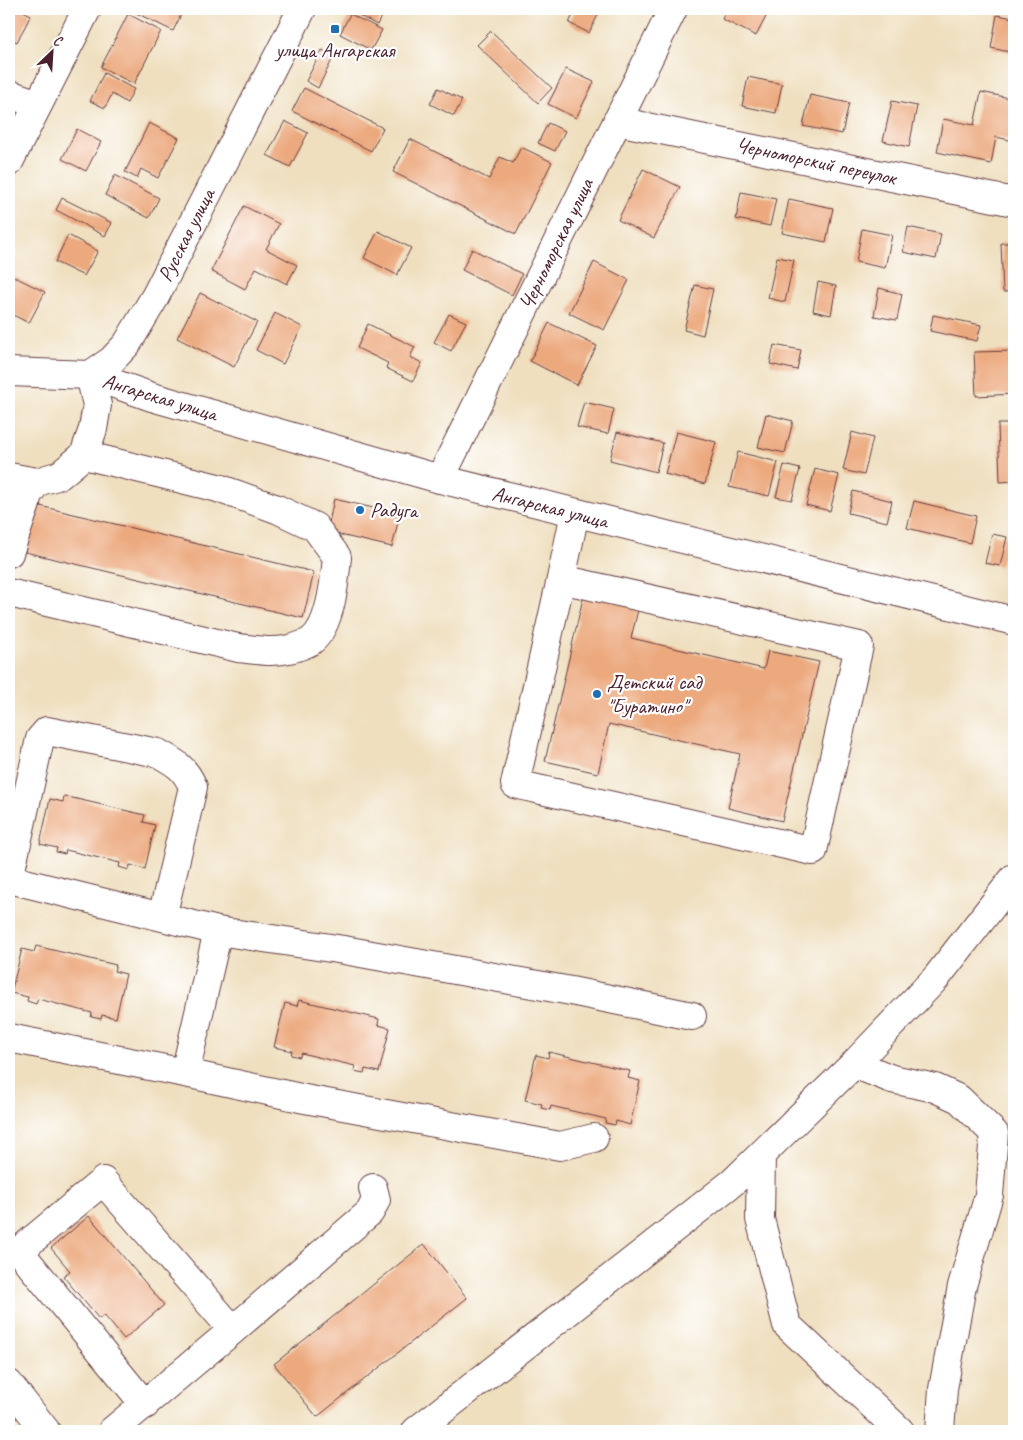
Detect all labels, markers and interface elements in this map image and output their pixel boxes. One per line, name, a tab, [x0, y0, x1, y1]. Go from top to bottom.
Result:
marker: улица Ангарская	[329, 23, 341, 35]
north arrow	[28, 28, 78, 78]
text: С	[51, 32, 66, 51]
place label: улица Ангарская	[274, 37, 396, 63]
street label: Черноморский переулок	[734, 131, 901, 191]
street label: Черноморская улица	[513, 173, 600, 314]
street label: Русская улица	[152, 182, 222, 286]
street label: Ангарская улица	[100, 367, 223, 427]
street label: Ангарская улица	[489, 480, 613, 535]
place label: Радуга	[370, 497, 419, 523]
marker: Радуга	[354, 504, 366, 516]
place label: Детский сад "Буратино"	[607, 669, 704, 719]
marker: Детский сад "Буратино"	[591, 688, 603, 700]

